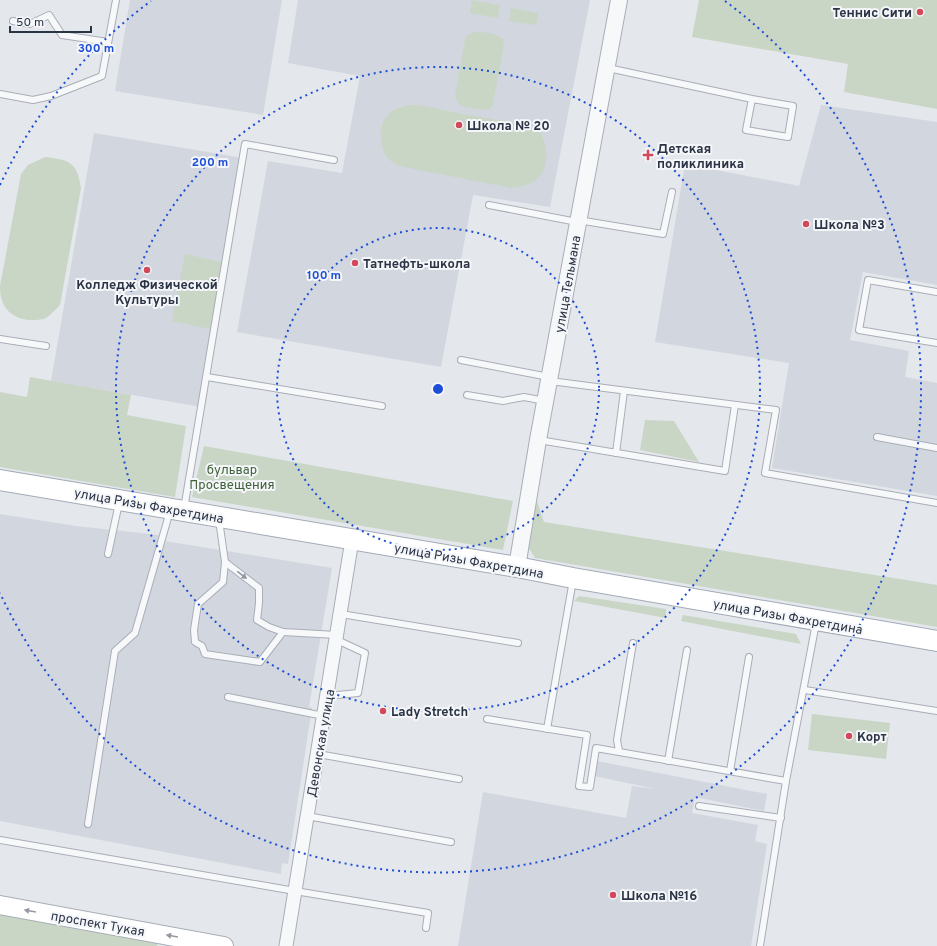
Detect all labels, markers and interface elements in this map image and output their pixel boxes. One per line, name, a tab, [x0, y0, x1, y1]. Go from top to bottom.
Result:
place label: Теннис Сити	[833, 6, 912, 22]
marker: Теннис Сити	[915, 7, 925, 17]
scale bar	[10, 8, 91, 34]
text: 50 m	[16, 15, 44, 31]
text: 300 m	[78, 41, 114, 57]
place label: Школа № 20	[467, 119, 550, 135]
marker: Школа № 20	[454, 120, 464, 130]
place label: Детская поликлиника	[657, 142, 744, 173]
marker: Детская поликлиника	[642, 149, 654, 161]
text: 200 m	[192, 155, 228, 171]
place label: Школа №3	[814, 218, 885, 234]
marker: Школа №3	[801, 219, 811, 229]
street label: улица Тельмана	[553, 234, 585, 334]
place label: Татнефть-школа	[363, 257, 470, 273]
marker: Татнефть-школа	[350, 258, 360, 268]
marker: Колледж Физической Культуры	[142, 265, 152, 275]
text: 100 m	[307, 268, 341, 284]
place label: Колледж Физической Культуры	[76, 278, 218, 309]
centre of rings	[431, 382, 445, 396]
park label: бульвар Просвещения	[189, 463, 275, 494]
street label: улица Ризы Фахретдина	[73, 486, 225, 528]
street label: улица Ризы Фахретдина	[393, 541, 545, 583]
one-way arrow	[236, 570, 247, 579]
street label: улица Ризы Фахретдина	[712, 597, 864, 639]
street label: Девонская улица	[305, 688, 339, 799]
place label: Lady Stretch	[391, 705, 468, 721]
marker: Lady Stretch	[378, 706, 388, 716]
place label: Корт	[857, 730, 887, 746]
marker: Корт	[844, 731, 854, 741]
place label: Школа №16	[621, 889, 697, 905]
marker: Школа №16	[608, 890, 618, 900]
one-way arrow	[24, 907, 36, 913]
street label: проспект Тукая	[49, 909, 146, 941]
one-way arrow	[165, 933, 178, 939]

